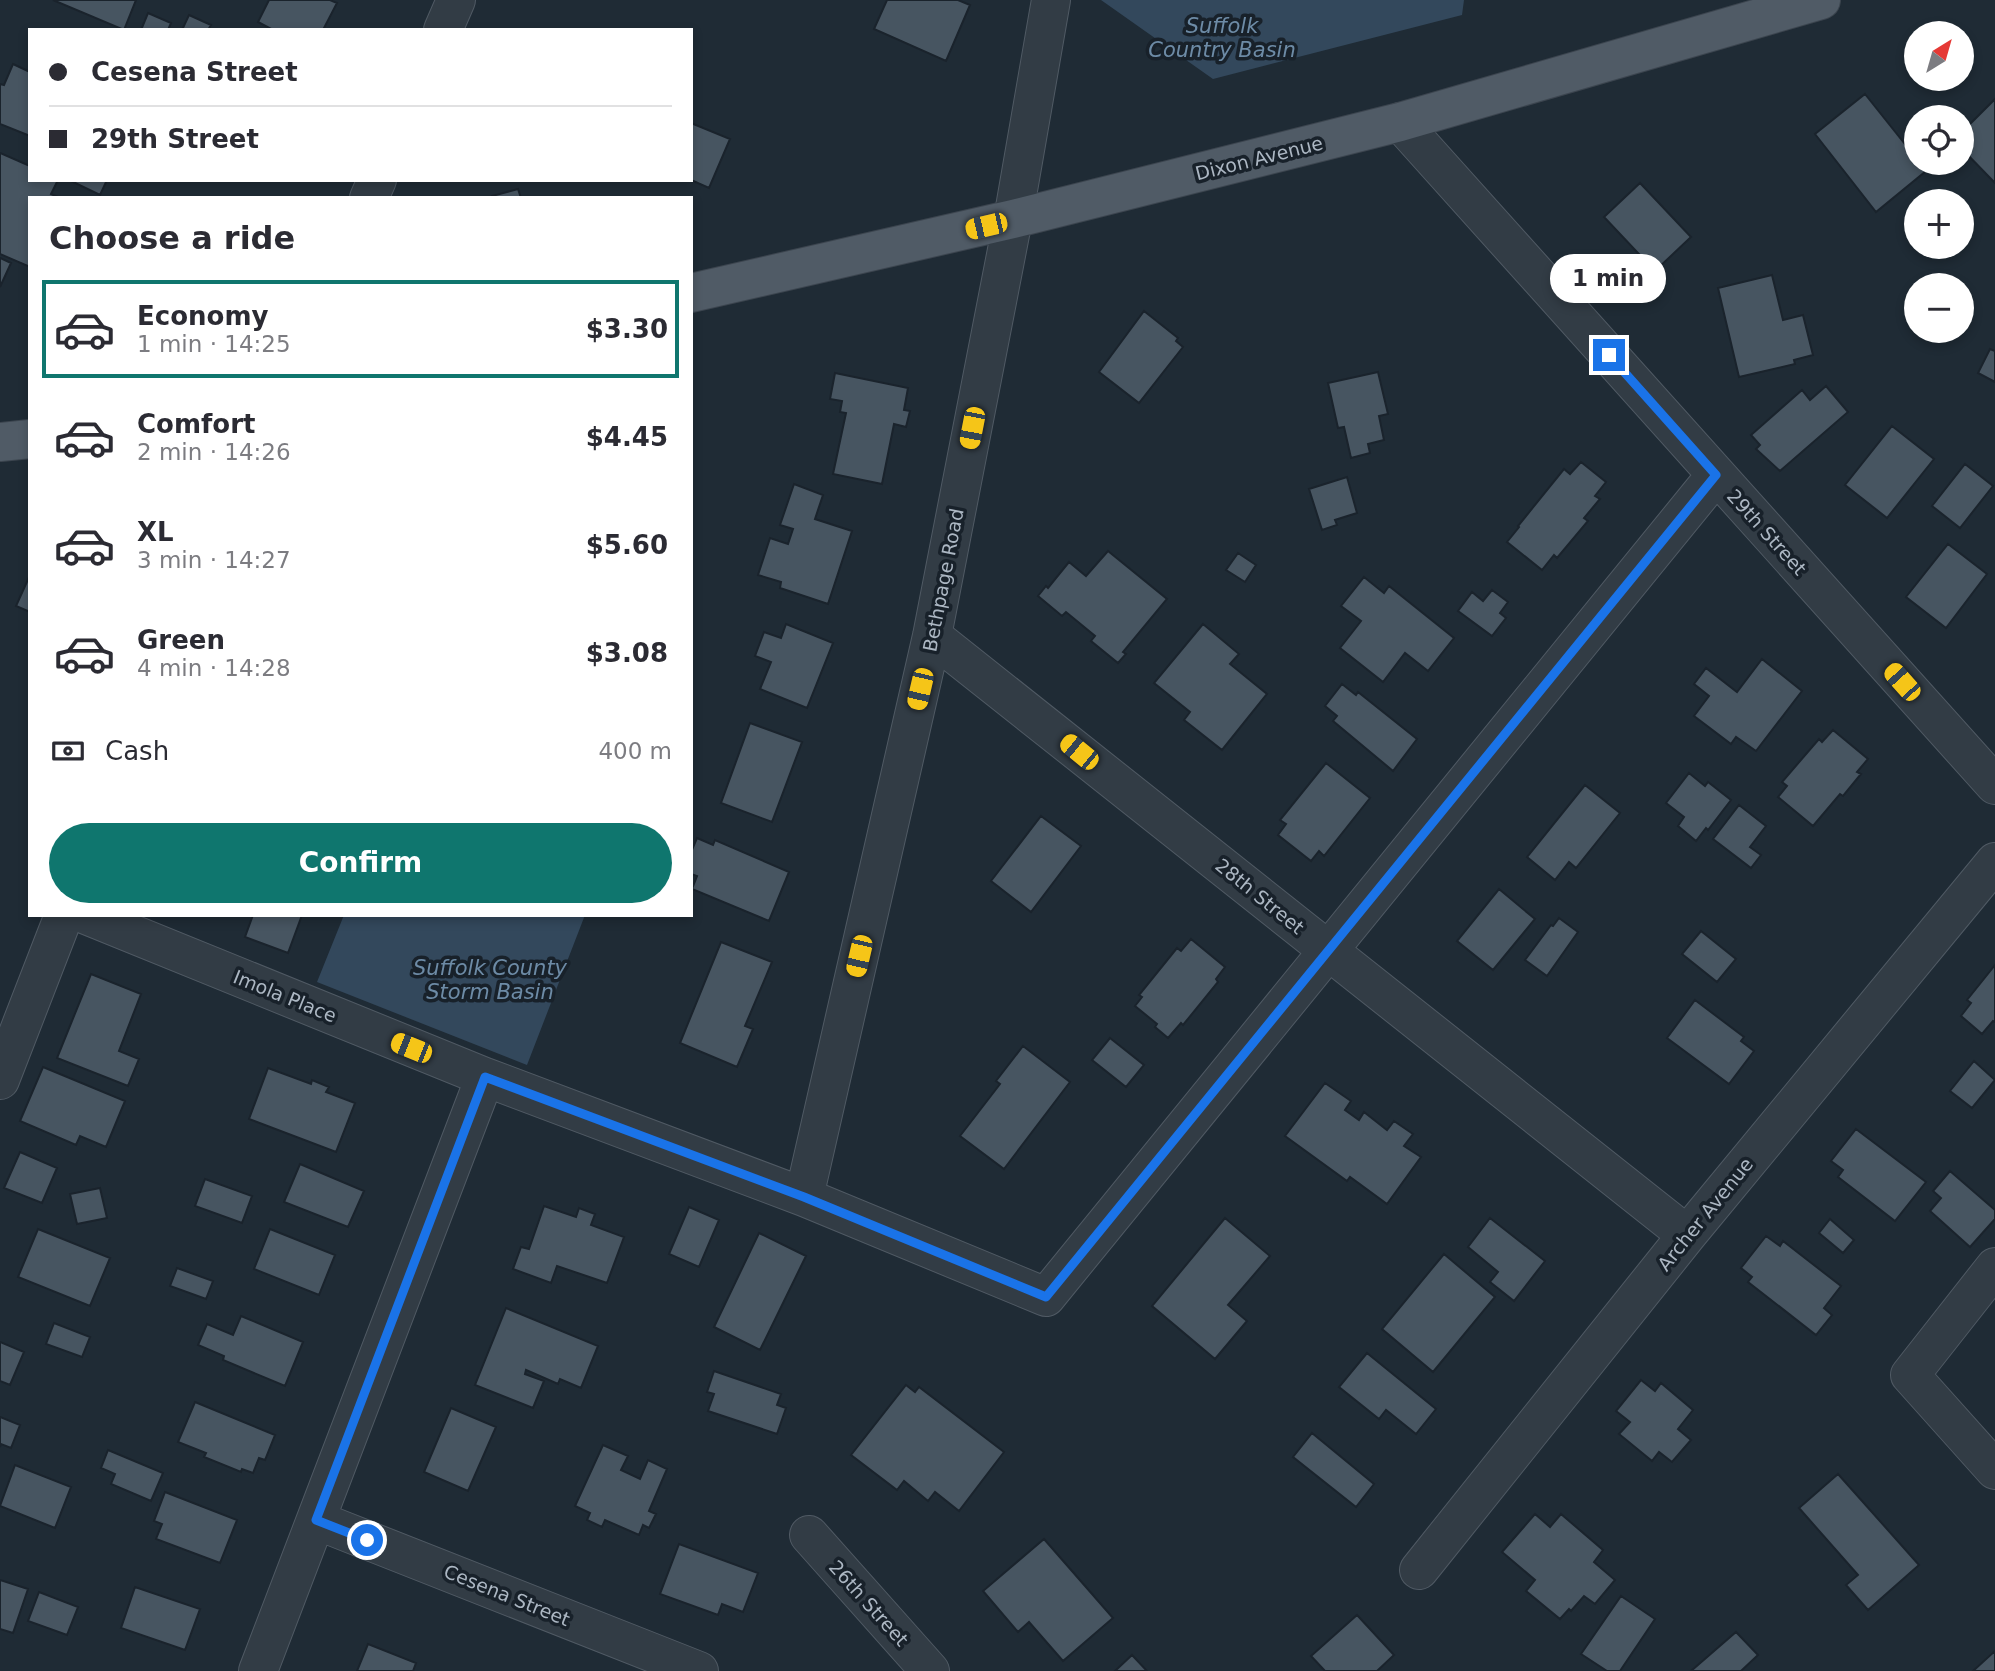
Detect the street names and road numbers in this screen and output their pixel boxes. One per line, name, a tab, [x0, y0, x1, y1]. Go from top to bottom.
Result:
street label: Dixon Avenue	[1193, 131, 1325, 185]
street label: 29th Street	[1723, 485, 1811, 579]
street label: Bethpage Road	[918, 507, 968, 653]
street label: 28th Street	[1211, 854, 1309, 938]
street label: Imola Place	[230, 965, 340, 1027]
street label: Archer Avenue	[1653, 1153, 1757, 1275]
street label: 26th Street	[825, 1556, 913, 1650]
street label: Cesena Street	[441, 1560, 573, 1630]

